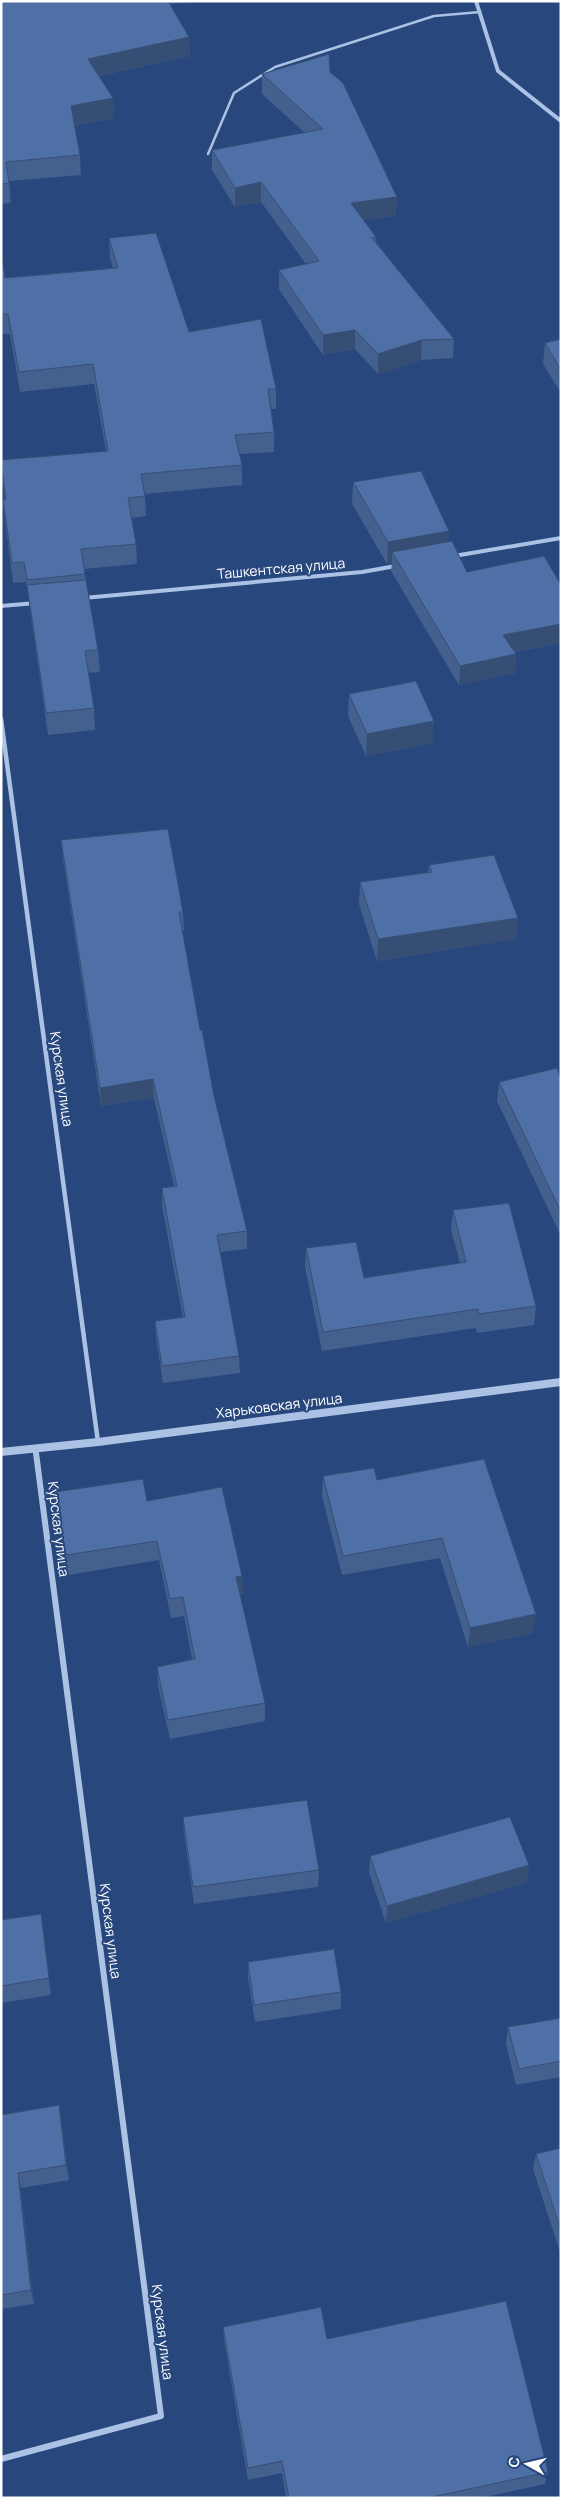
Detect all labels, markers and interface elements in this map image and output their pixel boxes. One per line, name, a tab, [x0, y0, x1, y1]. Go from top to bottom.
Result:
street label: Ташкентская улица	[216, 553, 346, 583]
street label: Курская улица	[46, 1030, 78, 1128]
street label: Харьковская улица	[215, 1388, 343, 1422]
street label: Курская улица	[44, 1480, 74, 1578]
street label: Курская улица	[96, 1882, 126, 1980]
street label: Курская улица	[148, 2283, 178, 2381]
north arrow	[502, 2439, 552, 2489]
text: С	[504, 2456, 524, 2469]

